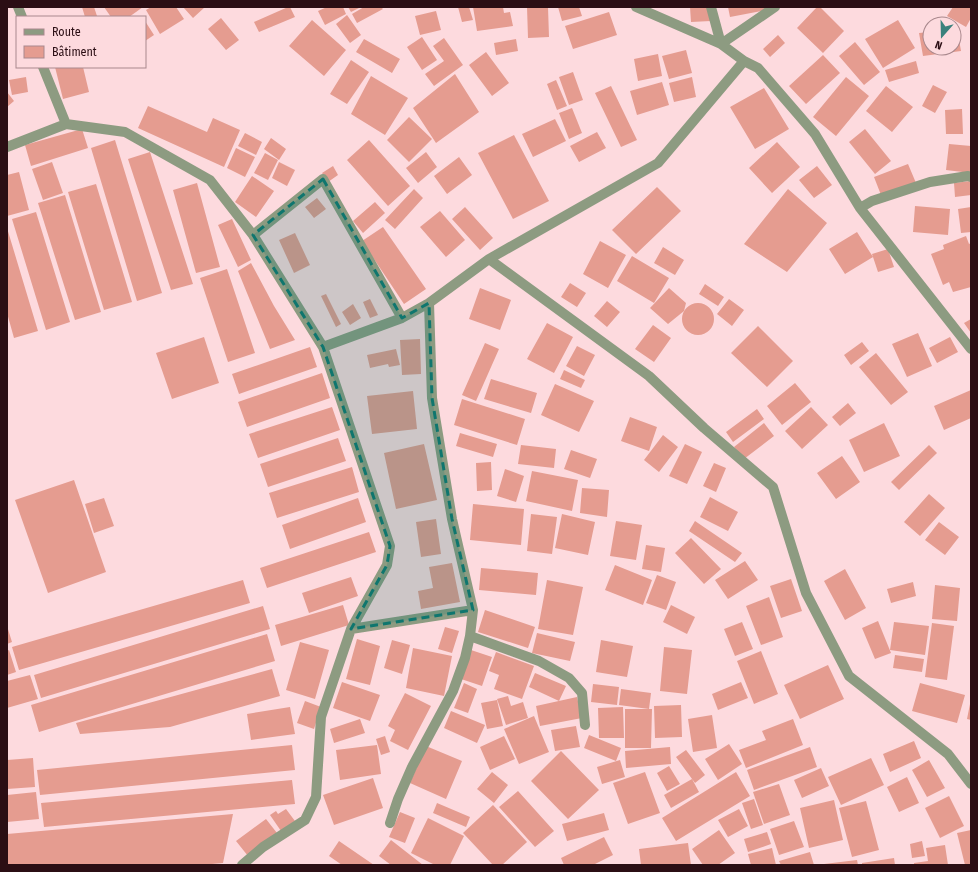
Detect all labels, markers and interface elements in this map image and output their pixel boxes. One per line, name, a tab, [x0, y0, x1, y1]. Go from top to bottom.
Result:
legend	[16, 16, 146, 68]
north arrow	[922, 16, 962, 56]
text: Route	[52, 25, 81, 39]
text: N	[933, 38, 944, 52]
text: Bâtiment	[52, 45, 97, 59]

